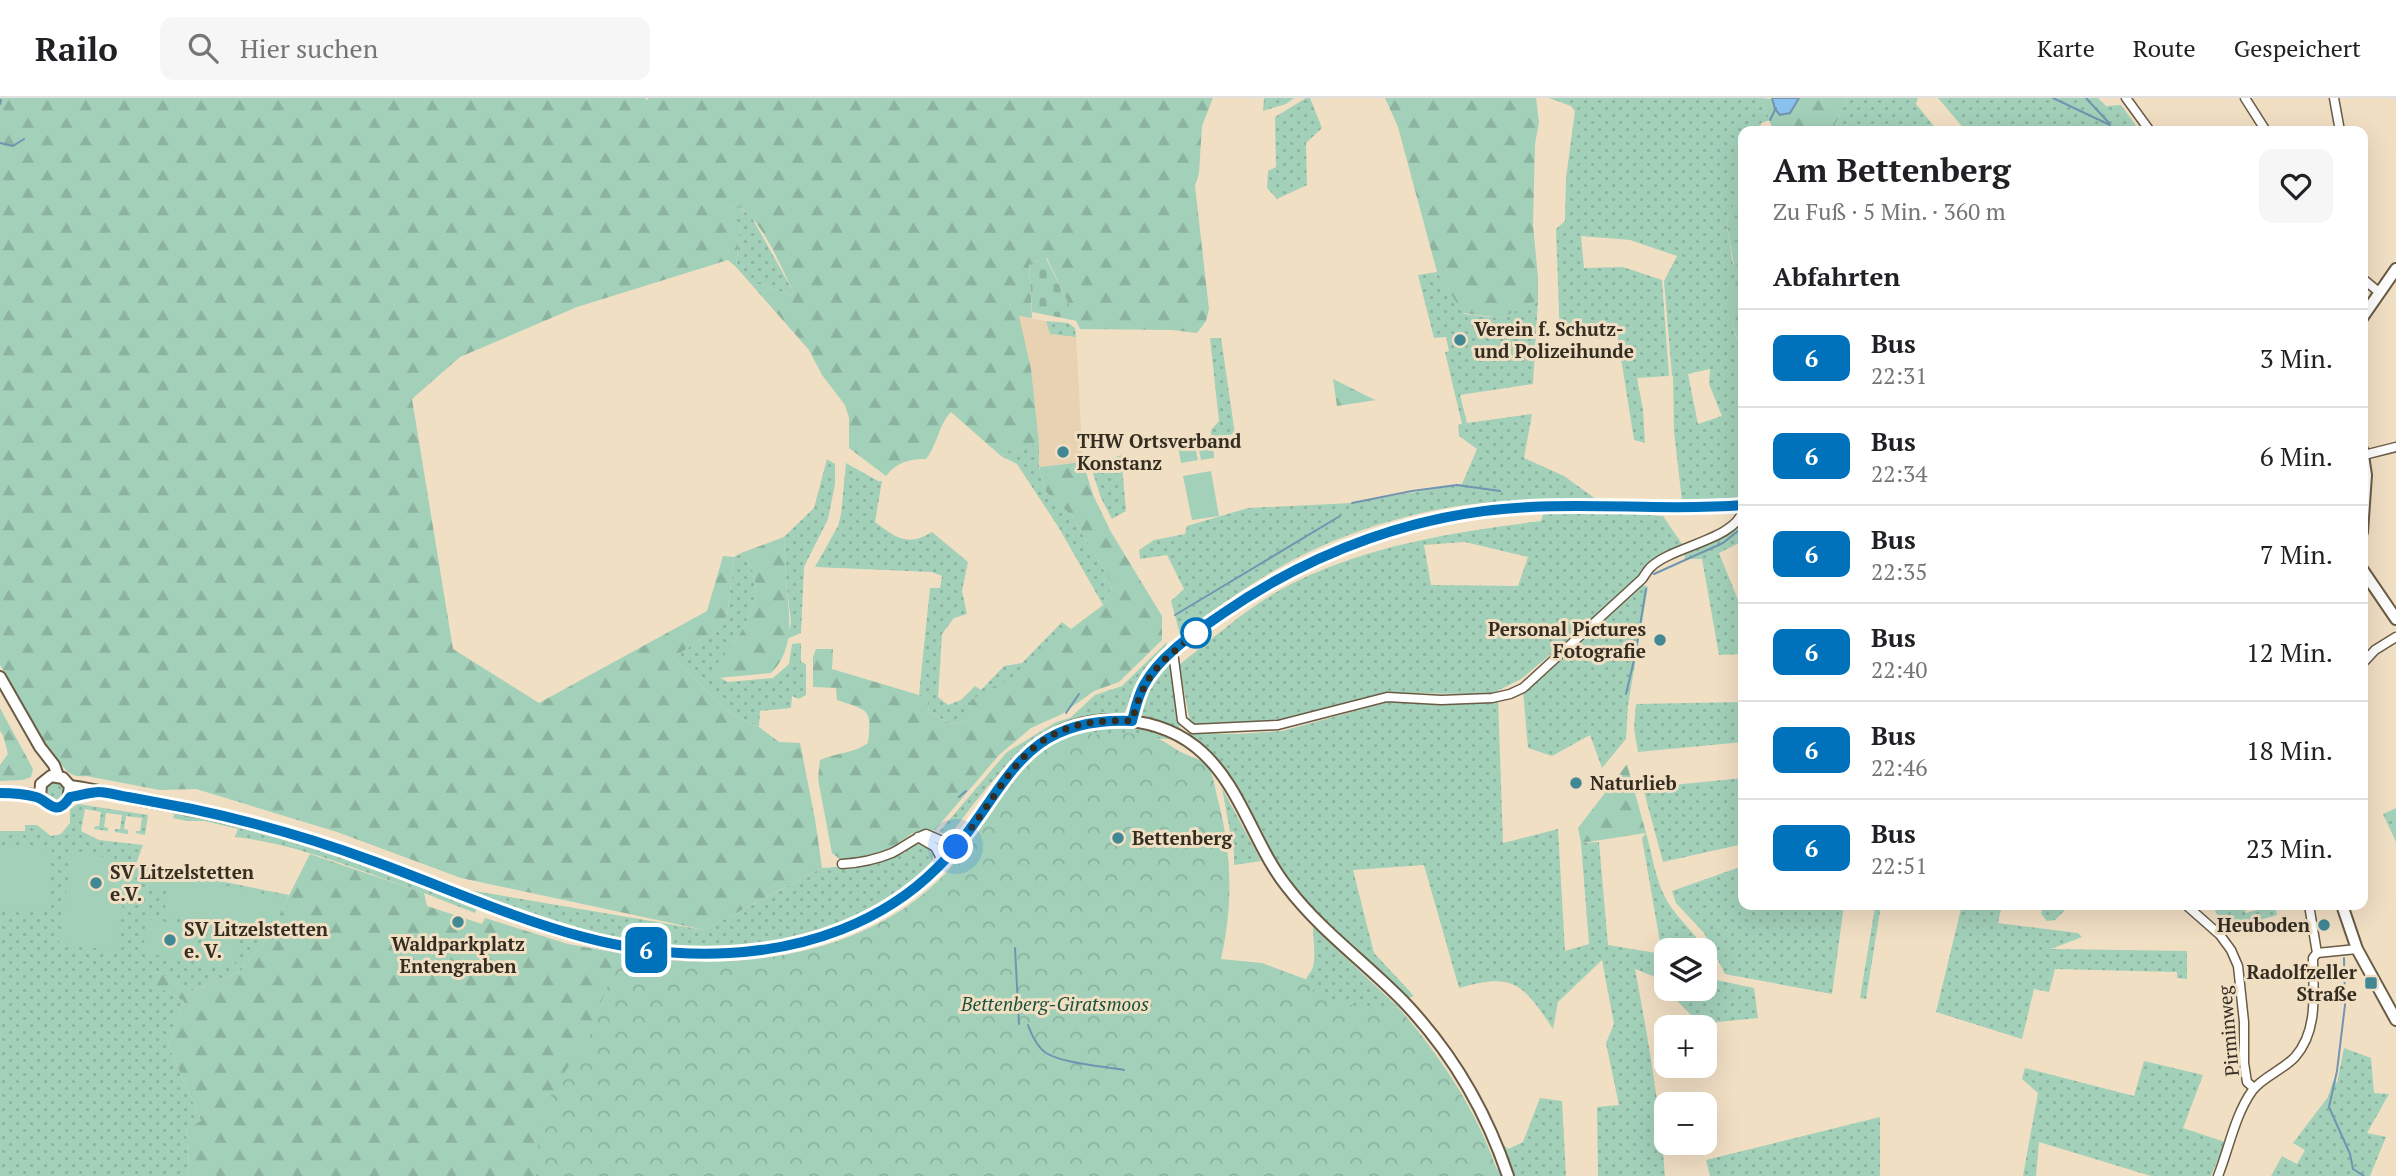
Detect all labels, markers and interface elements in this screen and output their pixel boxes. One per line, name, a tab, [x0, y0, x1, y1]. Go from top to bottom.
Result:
search box	[160, 17, 650, 80]
text: Railo	[35, 27, 118, 70]
icon: search	[184, 29, 222, 67]
text: Hier suchen	[240, 31, 378, 65]
text: Karte	[2037, 32, 2095, 64]
text: Route	[2133, 32, 2196, 64]
text: Gespeichert	[2234, 32, 2361, 64]
text: Am Bettenberg	[1773, 148, 2011, 191]
button: heart	[2259, 149, 2333, 223]
text: Zu Fuß · 5 Min. · 360 m	[1773, 196, 2006, 227]
text: Abfahrten	[1773, 259, 1900, 293]
place label: Verein f. Schutz- und Polizeihunde	[1474, 316, 1634, 363]
text: Bus	[1871, 326, 1916, 360]
marker: Verein f. Schutz- und Polizeihunde	[1452, 332, 1468, 348]
text: 3 Min.	[2260, 341, 2333, 375]
text: 6	[1805, 342, 1818, 374]
text: 22:31	[1871, 360, 1928, 391]
text: Bus	[1871, 424, 1916, 458]
place label: THW Ortsverband Konstanz	[1077, 428, 1242, 475]
text: 6 Min.	[2260, 439, 2333, 473]
text: 6	[1805, 440, 1818, 472]
marker: THW Ortsverband Konstanz	[1055, 444, 1071, 460]
text: 22:34	[1871, 458, 1928, 489]
text: Bus	[1871, 522, 1916, 556]
text: 7 Min.	[2260, 537, 2333, 571]
text: 6	[1805, 538, 1818, 570]
text: 22:35	[1871, 556, 1928, 587]
place label: Personal Pictures Fotografie	[1488, 616, 1646, 663]
unlabelled marker	[1181, 618, 1211, 648]
text: Bus	[1871, 620, 1916, 654]
marker: Personal Pictures Fotografie	[1652, 632, 1668, 648]
text: 12 Min.	[2246, 635, 2333, 669]
text: 6	[1805, 636, 1818, 668]
text: 22:40	[1871, 654, 1928, 685]
text: Bus	[1871, 718, 1916, 752]
text: 18 Min.	[2246, 733, 2333, 767]
text: 6	[1805, 734, 1818, 766]
text: 22:46	[1871, 752, 1928, 783]
place label: Naturlieb	[1590, 770, 1677, 795]
marker: Naturlieb	[1568, 775, 1584, 791]
text: Bus	[1871, 816, 1916, 850]
place label: Bettenberg	[1132, 825, 1234, 850]
your location	[938, 829, 973, 864]
marker: Bettenberg	[1110, 830, 1126, 846]
text: 23 Min.	[2246, 831, 2333, 865]
text: 6	[1805, 832, 1818, 864]
text: 22:51	[1871, 850, 1928, 881]
place label: SV Litzelstetten e.V.	[110, 859, 255, 906]
marker: SV Litzelstetten e.V.	[88, 875, 104, 891]
place label: Heuboden	[2217, 912, 2311, 937]
marker: Waldparkplatz Entengraben	[450, 914, 466, 930]
place label: SV Litzelstetten e. V.	[184, 916, 329, 963]
marker: Heuboden	[2316, 917, 2332, 933]
line badge: 6	[623, 927, 669, 973]
place label: Waldparkplatz Entengraben	[391, 931, 525, 978]
marker: SV Litzelstetten e. V.	[162, 932, 178, 948]
text: 6	[639, 934, 653, 966]
map controls	[1654, 938, 1717, 1155]
button: layers	[1654, 938, 1717, 1001]
place label: Radolfzeller Straße	[2246, 959, 2358, 1006]
marker: Radolfzeller Straße	[2363, 975, 2379, 991]
street label: Pirminweg	[2211, 984, 2244, 1077]
park label: Bettenberg-Giratsmoos	[960, 991, 1149, 1016]
button: +	[1654, 1015, 1717, 1078]
button: −	[1654, 1092, 1717, 1155]

